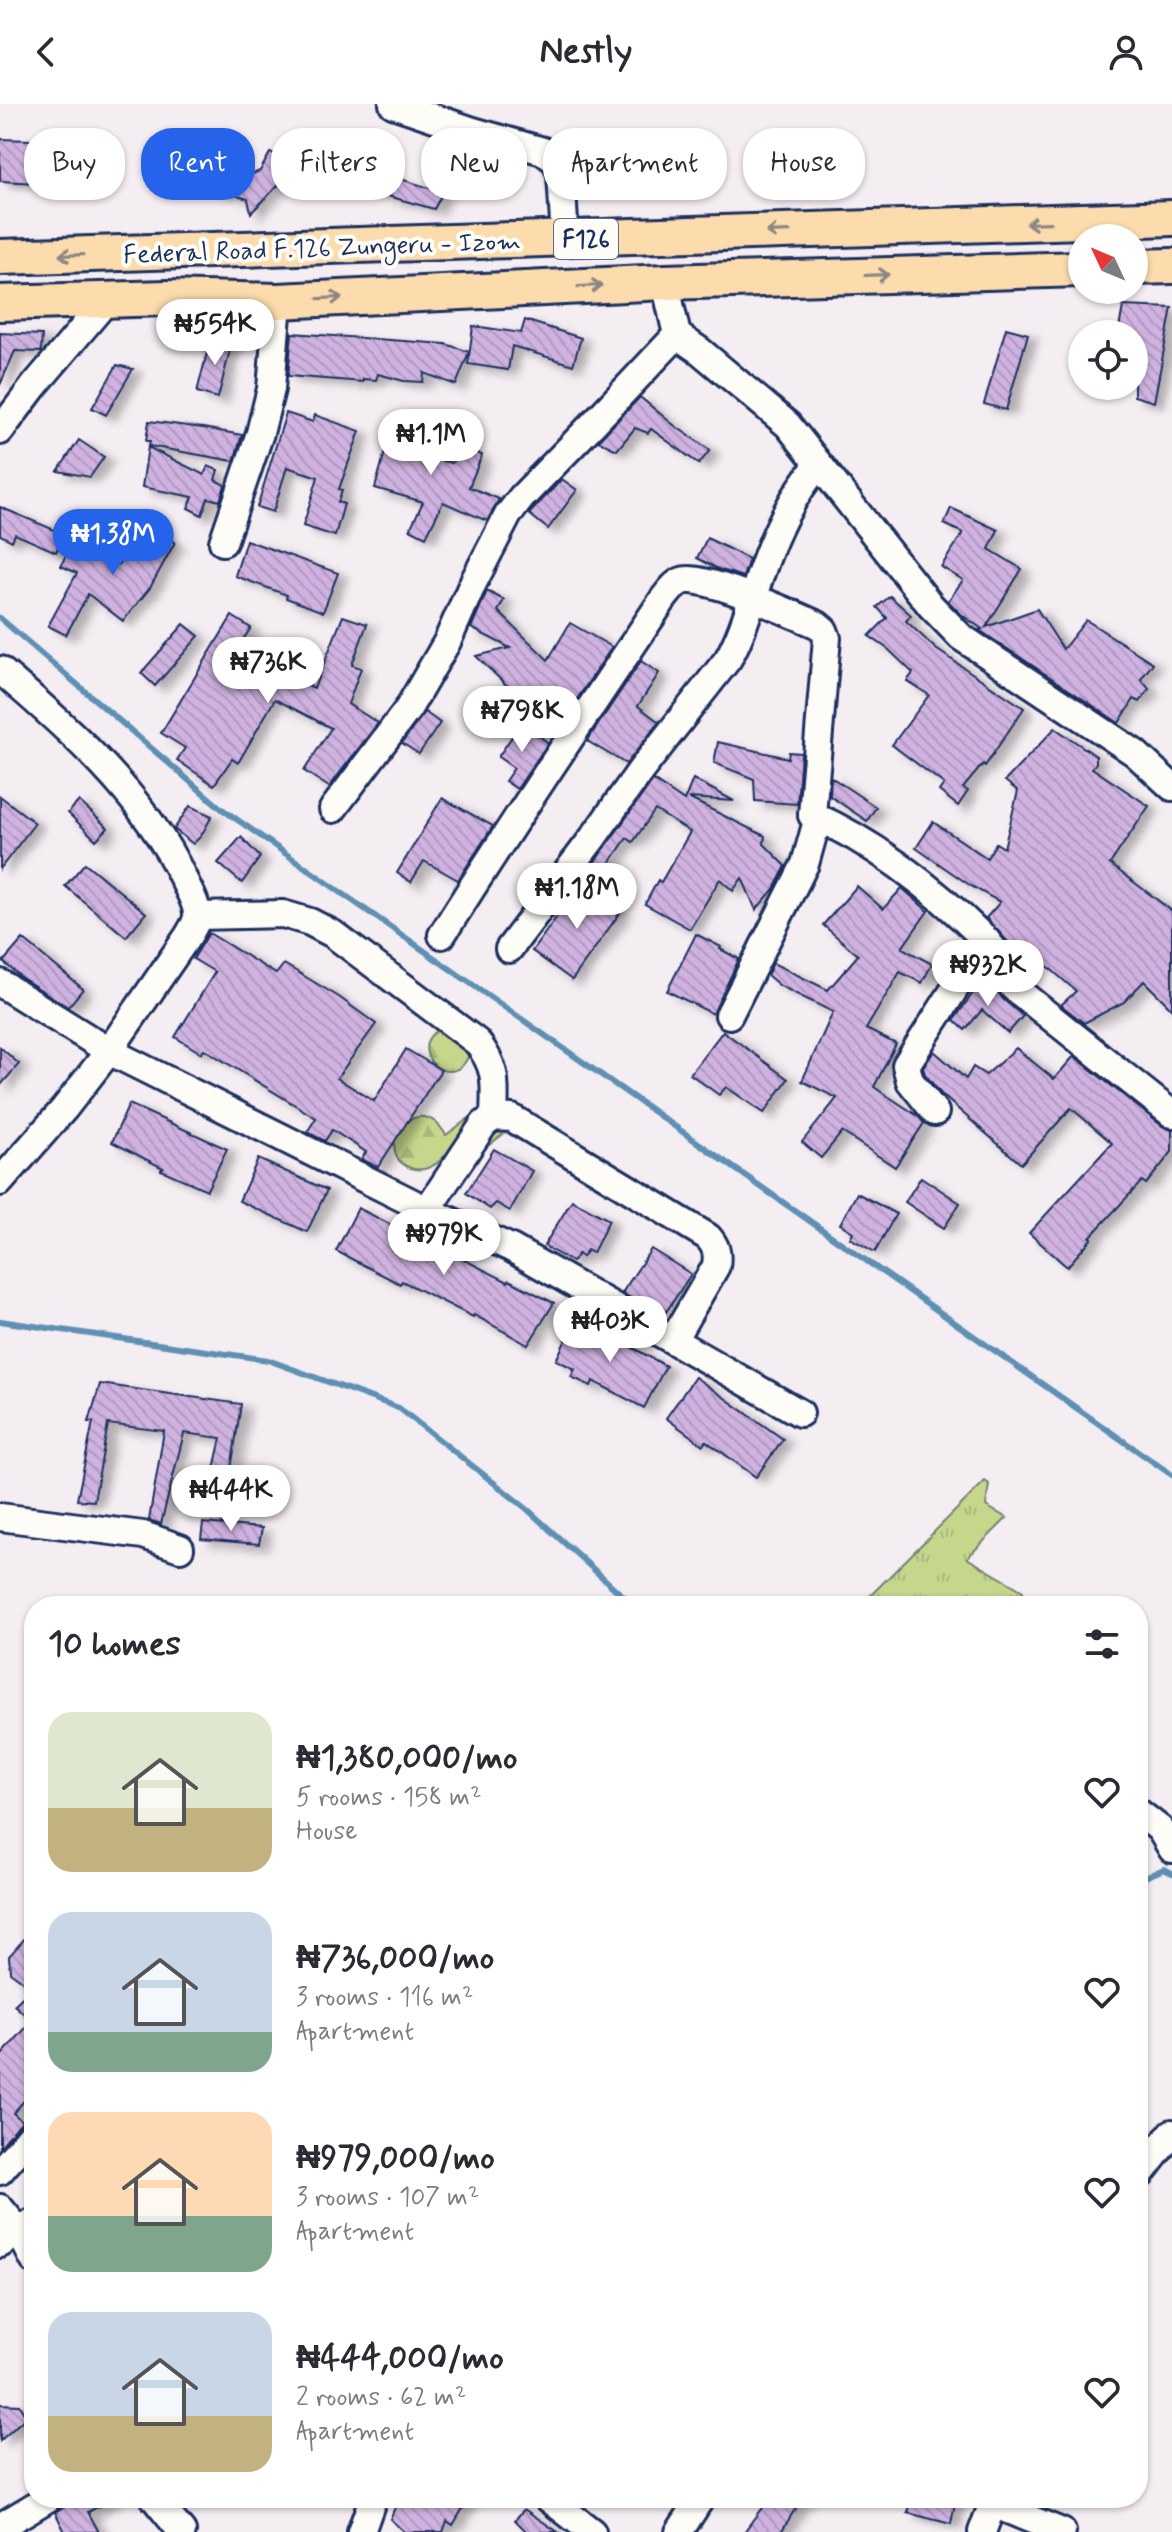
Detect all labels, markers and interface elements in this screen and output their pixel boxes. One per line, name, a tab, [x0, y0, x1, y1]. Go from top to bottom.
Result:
text: Nestly	[540, 29, 632, 76]
icon: back	[24, 30, 68, 74]
icon: person	[1104, 30, 1148, 74]
chip: Buy	[24, 128, 125, 200]
chip: Rent	[141, 128, 255, 200]
chip: Filters	[271, 128, 405, 200]
chip: New	[421, 128, 527, 200]
chip: Apartment	[543, 128, 727, 200]
chip: House	[743, 128, 865, 200]
one-way arrow	[1025, 215, 1052, 230]
road number: F126	[554, 219, 618, 259]
one-way arrow	[765, 224, 792, 239]
north arrow	[1068, 224, 1148, 304]
map controls	[1068, 224, 1148, 400]
street label: Federal Road F.126 Zungeru - Izom	[123, 225, 521, 275]
one-way arrow	[58, 247, 85, 262]
one-way arrow	[863, 268, 890, 283]
one-way arrow	[576, 278, 603, 293]
one-way arrow	[316, 290, 343, 305]
pin: ₦554K	[159, 299, 271, 367]
text: ₦554K	[174, 308, 256, 342]
button: locate	[1068, 320, 1148, 400]
pin: ₦1.1M	[375, 409, 487, 477]
text: ₦1.1M	[396, 418, 466, 452]
pin: ₦1.38M	[48, 509, 178, 577]
text: ₦1.38M	[71, 518, 155, 552]
pin: ₦736K	[212, 637, 324, 705]
text: ₦736K	[230, 646, 306, 680]
pin: ₦798K	[466, 686, 578, 754]
text: ₦798K	[481, 695, 563, 729]
pin: ₦1.18M	[512, 863, 642, 931]
text: ₦1.18M	[535, 872, 619, 906]
pin: ₦932K	[932, 940, 1044, 1008]
text: ₦932K	[950, 949, 1026, 983]
pin: ₦979K	[388, 1209, 500, 1277]
text: ₦979K	[406, 1218, 482, 1252]
pin: ₦403K	[554, 1296, 666, 1364]
text: ₦403K	[571, 1305, 649, 1339]
pin: ₦444K	[175, 1465, 287, 1533]
text: ₦444K	[189, 1474, 273, 1508]
text: 10 homes	[48, 1622, 181, 1667]
icon: filters	[1080, 1622, 1124, 1666]
text: ₦1,380,000/mo	[296, 1736, 517, 1781]
icon: home	[112, 1744, 208, 1840]
icon: heart	[1080, 1770, 1124, 1814]
text: 5 rooms · 158 m²	[296, 1781, 482, 1815]
text: House	[296, 1815, 357, 1849]
text: ₦736,000/mo	[296, 1936, 494, 1981]
icon: home	[112, 1944, 208, 2040]
icon: heart	[1080, 1970, 1124, 2014]
text: 3 rooms · 116 m²	[296, 1981, 473, 2015]
text: Apartment	[296, 2015, 414, 2049]
text: ₦979,000/mo	[296, 2136, 495, 2181]
icon: home	[112, 2144, 208, 2240]
icon: heart	[1080, 2170, 1124, 2214]
text: 3 rooms · 107 m²	[296, 2181, 479, 2215]
text: Apartment	[296, 2215, 414, 2249]
text: ₦444,000/mo	[296, 2336, 504, 2381]
icon: home	[112, 2344, 208, 2440]
icon: heart	[1080, 2370, 1124, 2414]
text: 2 rooms · 62 m²	[296, 2381, 466, 2415]
text: Apartment	[296, 2415, 414, 2449]

